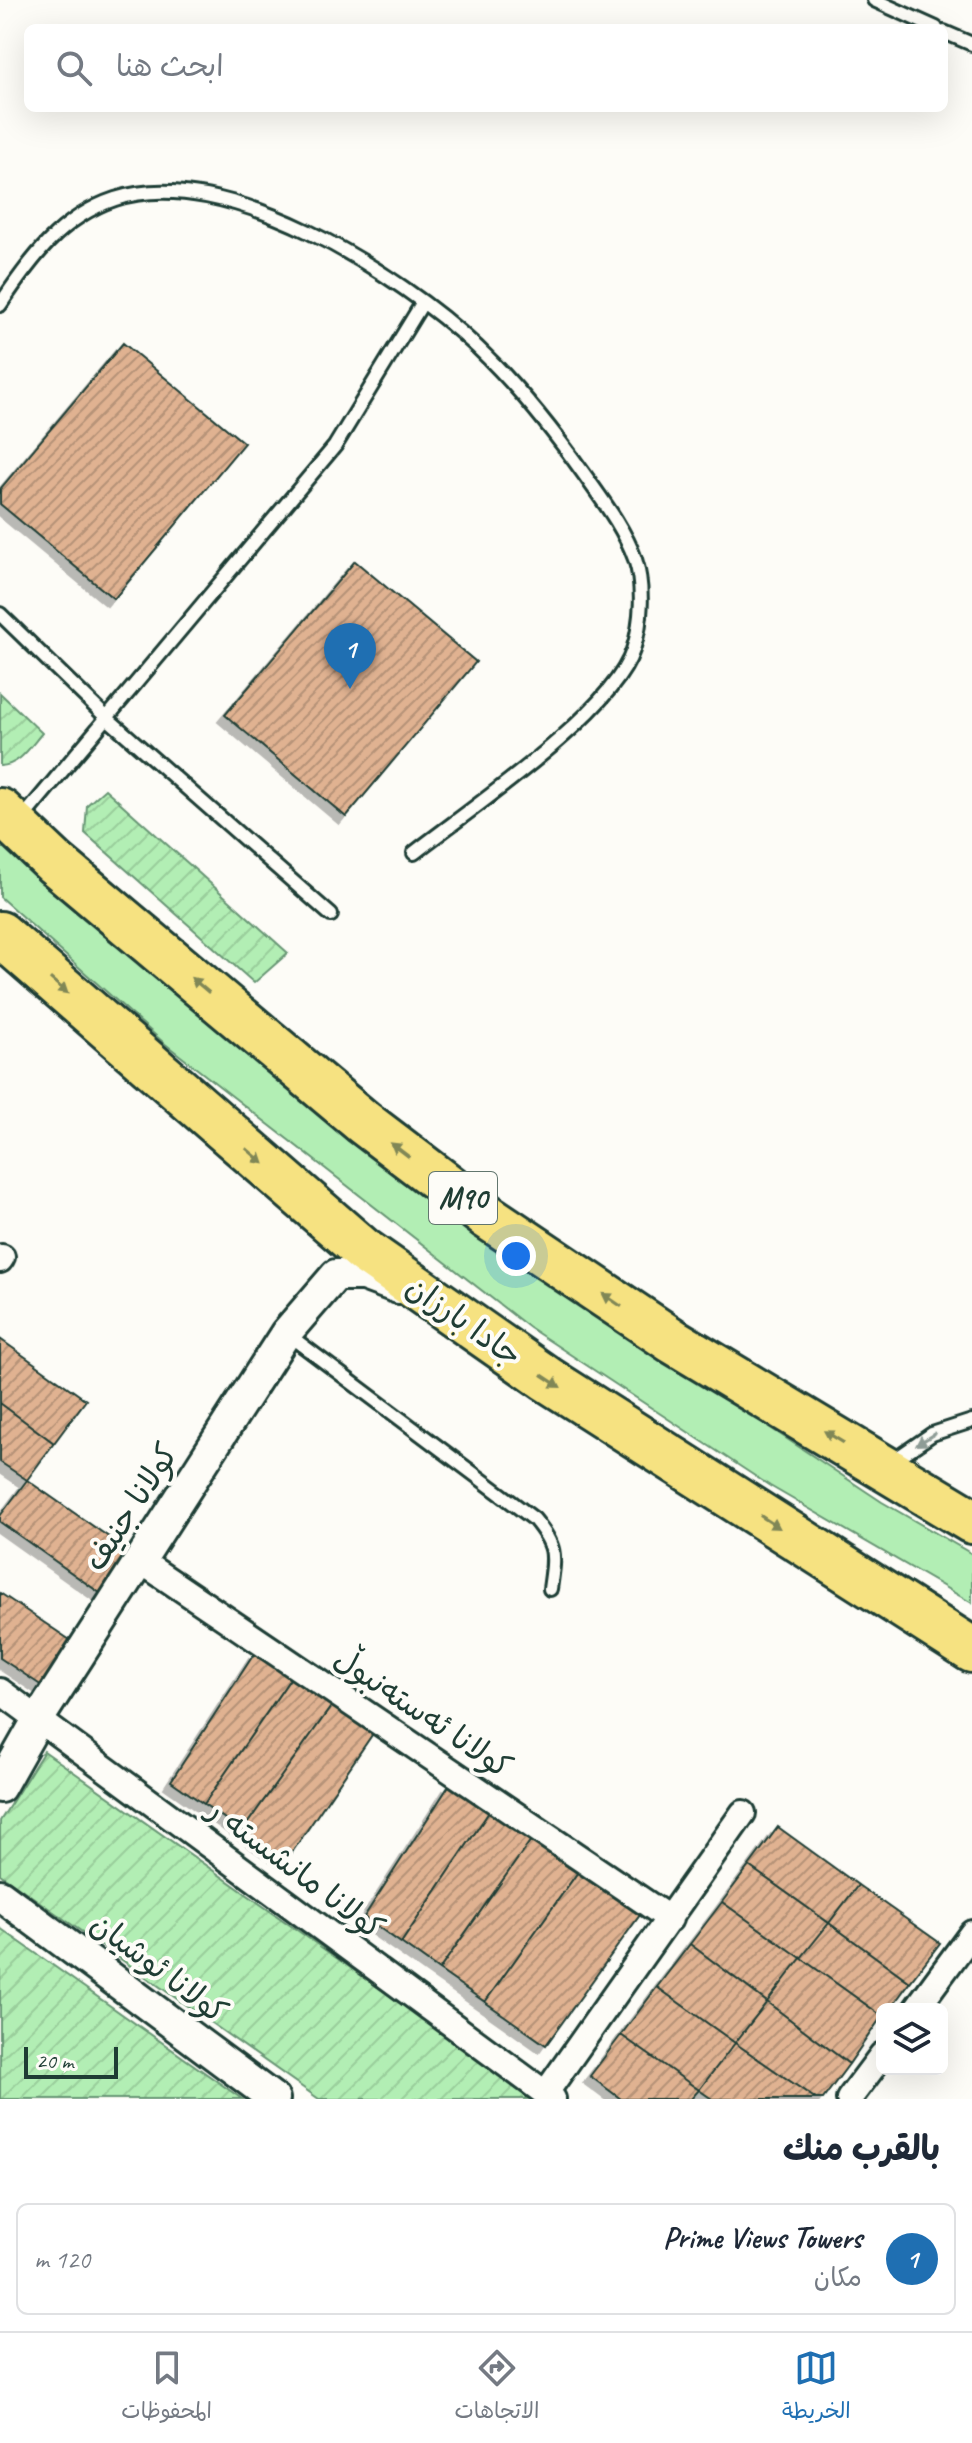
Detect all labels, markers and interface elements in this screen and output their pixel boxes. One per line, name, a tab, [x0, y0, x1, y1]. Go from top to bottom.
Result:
search box	[24, 24, 948, 112]
icon: search	[52, 46, 96, 90]
text: ابحث هنا	[116, 47, 224, 85]
pin: 1	[324, 623, 376, 689]
one-way arrow	[49, 976, 68, 994]
one-way arrow	[190, 977, 210, 994]
one-way arrow	[390, 1143, 410, 1159]
one-way arrow	[245, 1147, 265, 1164]
road number: M90	[429, 1172, 497, 1224]
your location	[496, 1236, 536, 1276]
street label: جادا بارزان	[398, 1266, 530, 1376]
one-way arrow	[602, 1293, 623, 1308]
one-way arrow	[540, 1373, 561, 1388]
one-way arrow	[823, 1430, 845, 1444]
one-way arrow	[915, 1432, 936, 1447]
street label: كولانا جنيف	[75, 1435, 187, 1579]
one-way arrow	[759, 1514, 780, 1529]
street label: كولانا ئەستەنبوڵ	[326, 1636, 522, 1788]
street label: كولانا مانشسته ر	[197, 1787, 392, 1949]
street label: كولانا ئوشيان	[82, 1903, 236, 2033]
map controls	[876, 2003, 948, 2075]
button: layers	[876, 2003, 948, 2075]
scale bar	[24, 2043, 118, 2079]
text: 20 m	[36, 2047, 73, 2075]
text: بالقرب منك	[783, 2127, 940, 2170]
text: Prime Views Towers	[663, 2219, 862, 2257]
text: 120 m	[34, 2243, 90, 2276]
text: 1	[906, 2243, 918, 2276]
text: مكان	[814, 2261, 862, 2294]
tab: المحفوظات	[121, 2346, 212, 2430]
tab: الاتجاهات	[455, 2346, 539, 2430]
tab: الخريطة	[782, 2346, 851, 2430]

